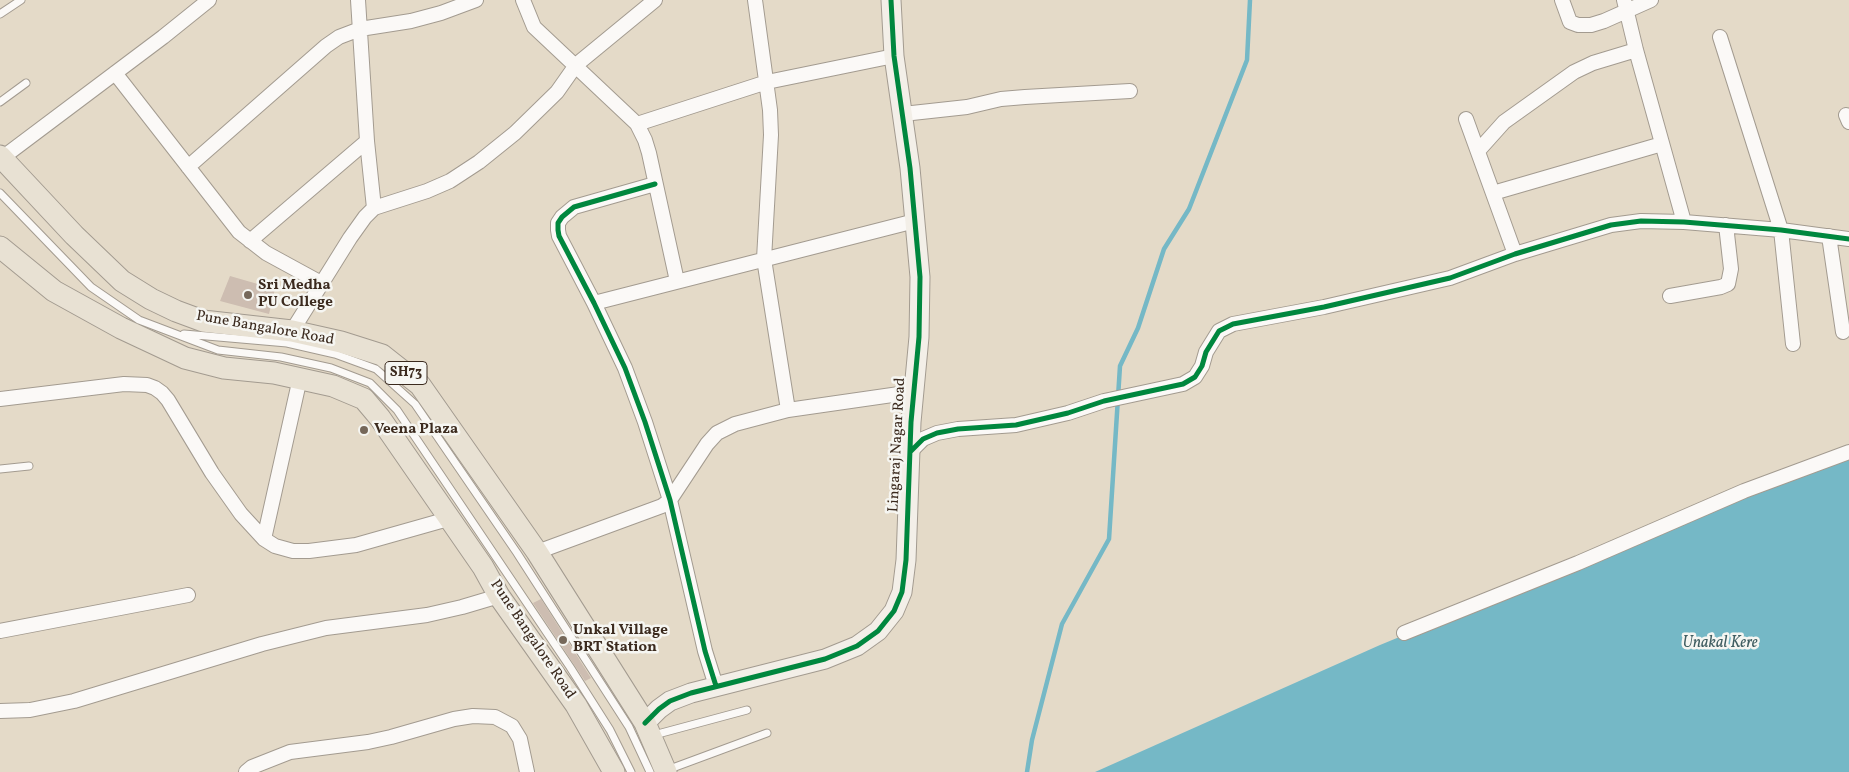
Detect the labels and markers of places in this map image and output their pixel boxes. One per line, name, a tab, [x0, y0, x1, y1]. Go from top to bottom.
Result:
place label: Sri Medha PU College	[258, 277, 333, 312]
marker: Sri Medha PU College	[242, 289, 254, 301]
place label: Veena Plaza	[374, 421, 458, 439]
marker: Veena Plaza	[358, 424, 370, 436]
place label: Unkal Village BRT Station	[573, 622, 668, 657]
marker: Unkal Village BRT Station	[557, 634, 569, 646]

